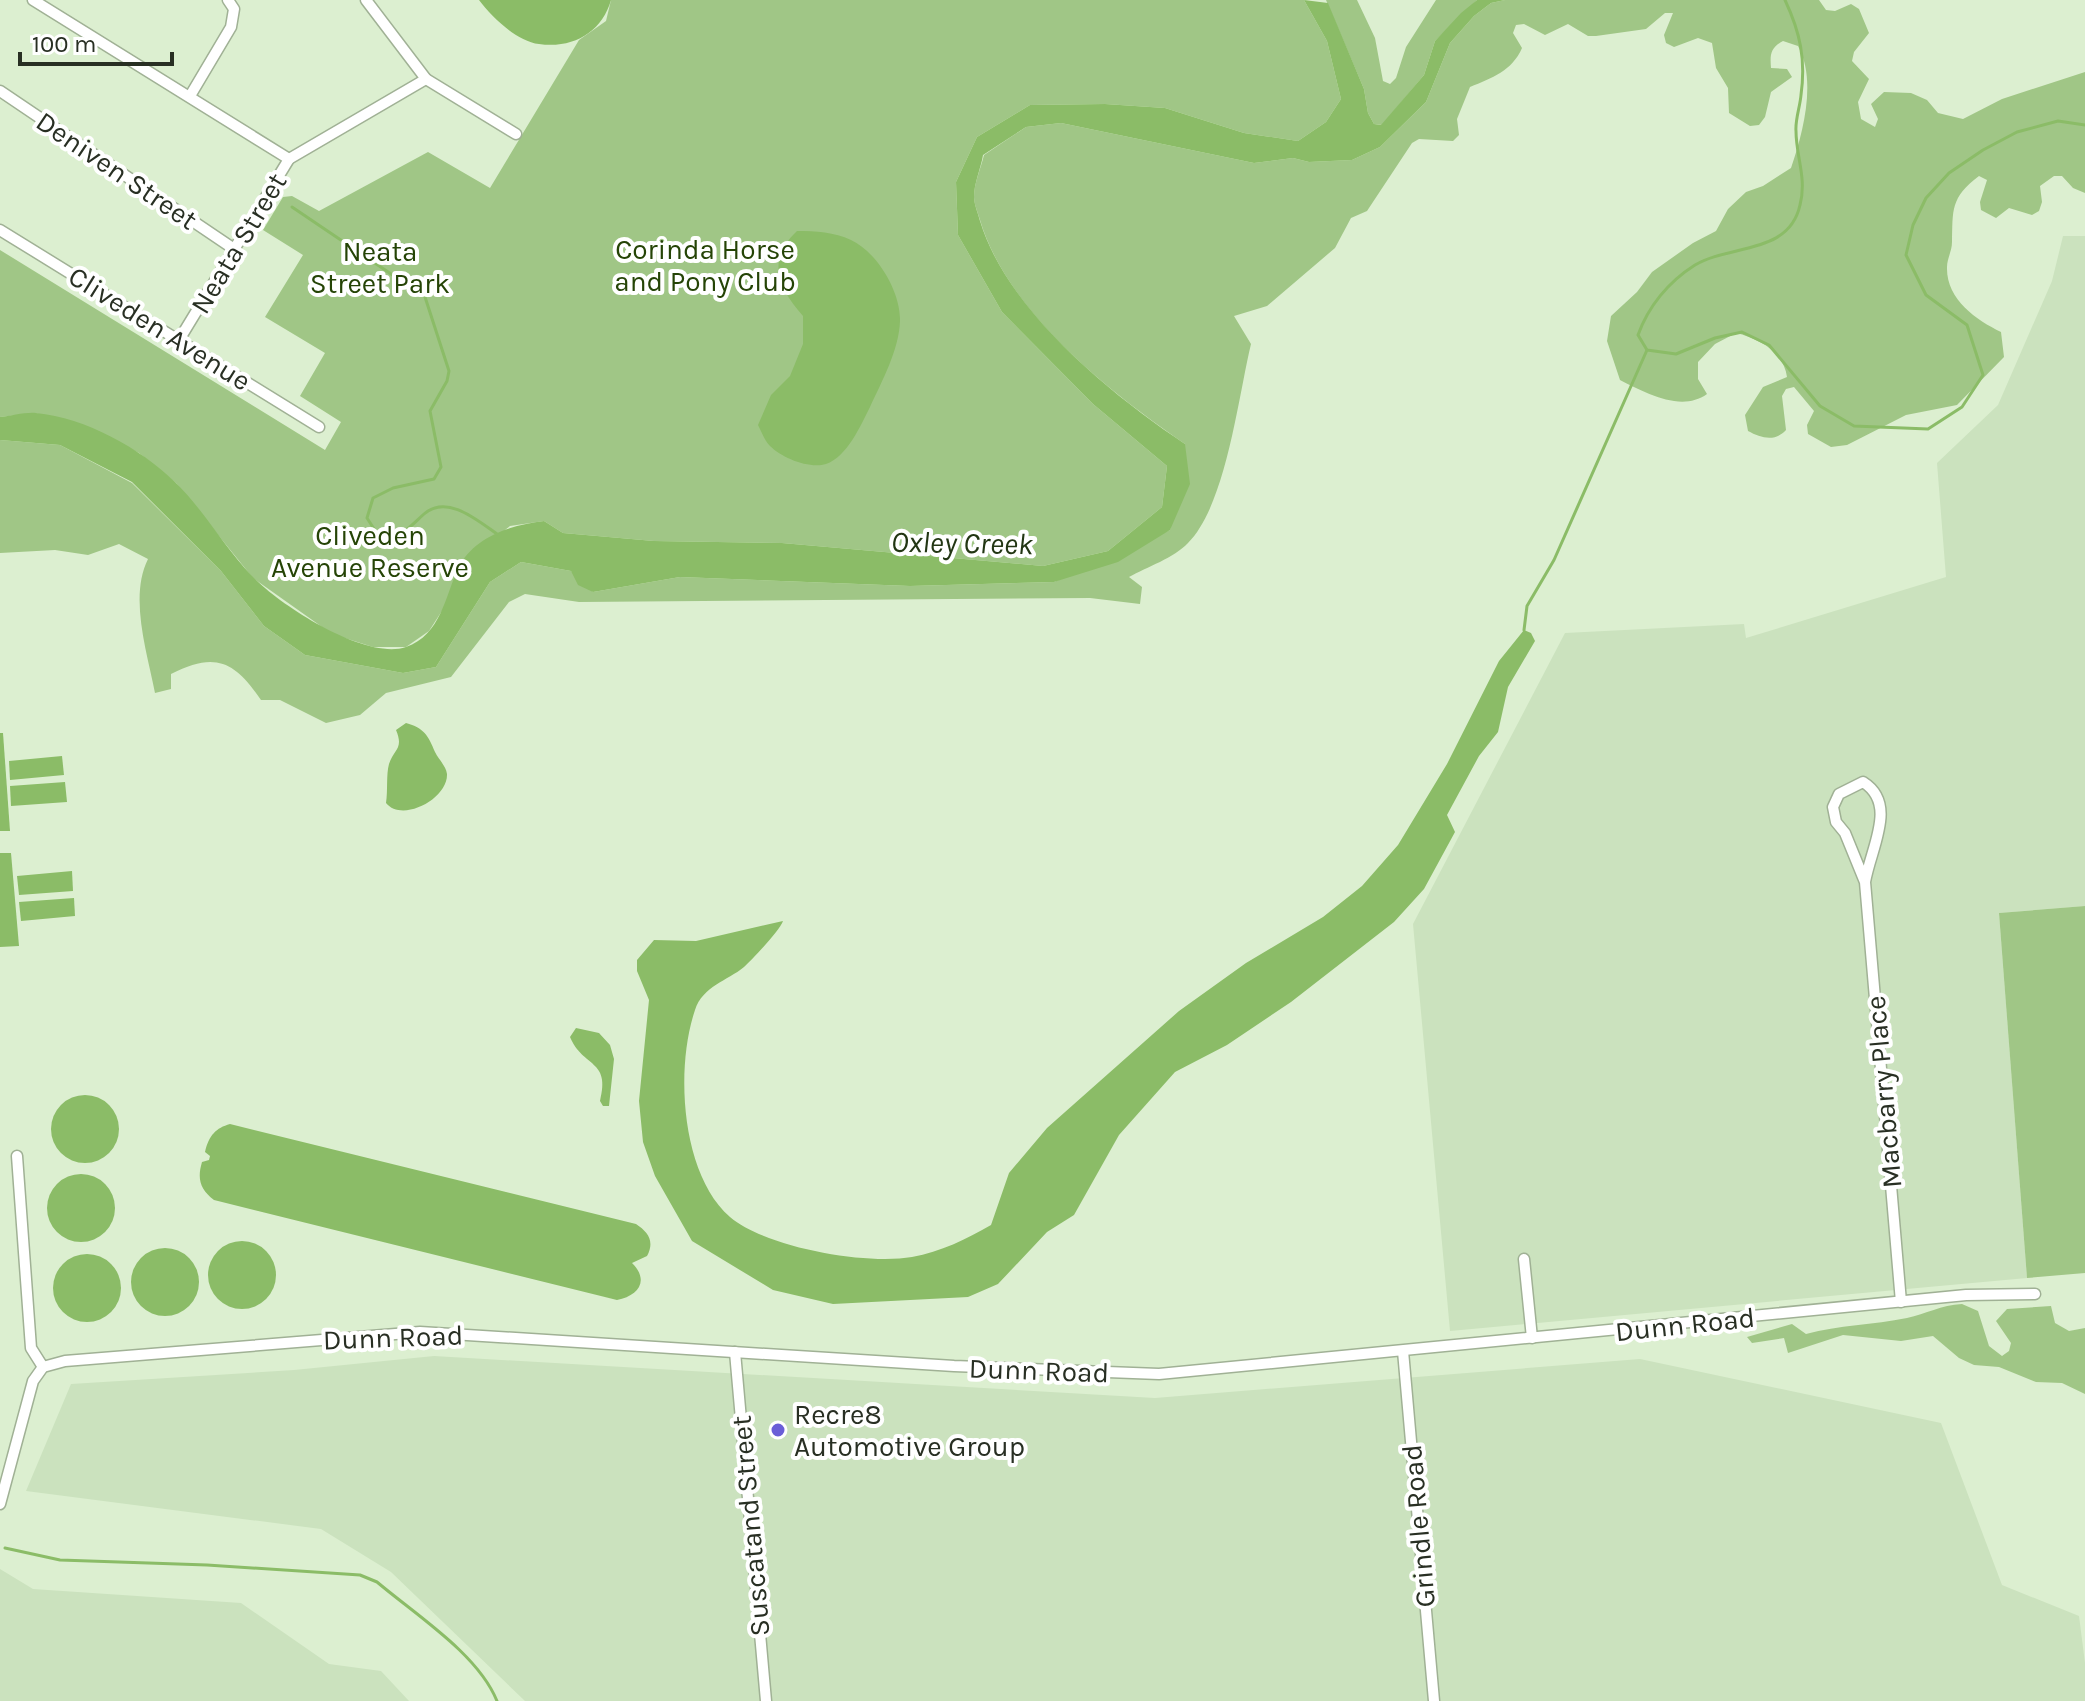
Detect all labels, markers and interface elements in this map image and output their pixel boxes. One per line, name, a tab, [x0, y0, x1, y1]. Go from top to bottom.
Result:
scale bar	[20, 16, 172, 66]
text: 100 m	[32, 30, 97, 58]
street label: Deniven Street	[30, 104, 203, 236]
street label: Neata Street	[183, 167, 293, 320]
park label: Corinda Horse and Pony Club	[614, 233, 796, 298]
park label: Neata Street Park	[310, 235, 450, 300]
street label: Cliveden Avenue	[63, 259, 257, 398]
park label: Cliveden Avenue Reserve	[271, 519, 469, 584]
water label: Oxley Creek	[891, 524, 1034, 562]
street label: Macbarry Place	[1859, 994, 1908, 1190]
street label: Dunn Road	[1614, 1301, 1757, 1348]
street label: Dunn Road	[322, 1319, 464, 1356]
street label: Dunn Road	[968, 1352, 1110, 1389]
place label: Recre8 Automotive Group	[794, 1398, 1025, 1463]
street label: Suscatand Street	[724, 1414, 777, 1638]
marker: Recre8 Automotive Group	[769, 1421, 787, 1439]
street label: Grindle Road	[1395, 1443, 1442, 1609]

